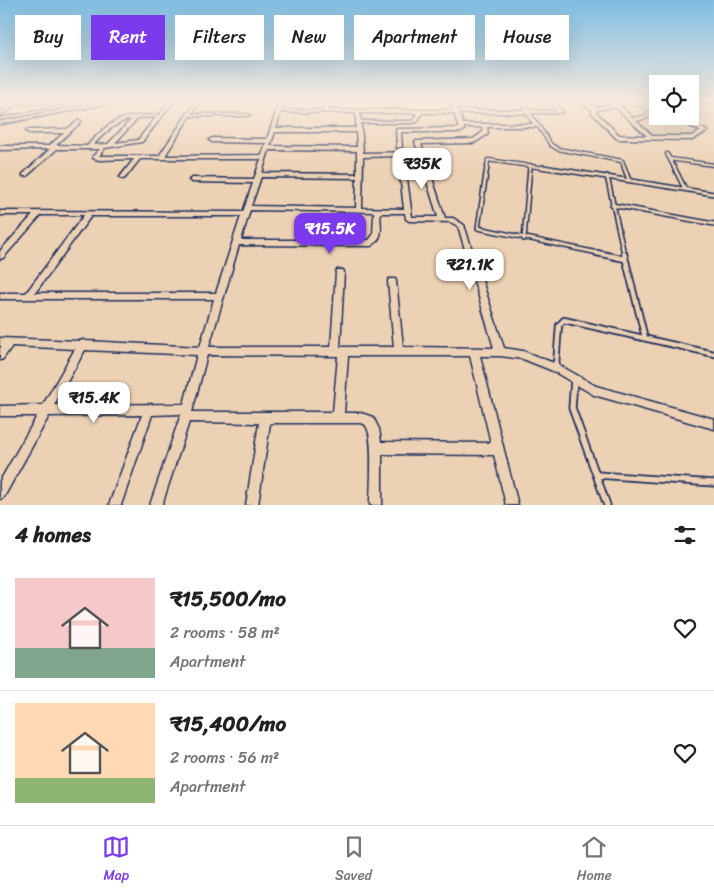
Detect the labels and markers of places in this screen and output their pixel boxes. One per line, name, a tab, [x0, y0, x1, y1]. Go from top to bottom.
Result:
pin: ₹35K	[392, 148, 452, 190]
pin: ₹15.5K	[289, 212, 371, 255]
pin: ₹21.1K	[429, 248, 511, 291]
pin: ₹15.4K	[53, 382, 135, 424]

